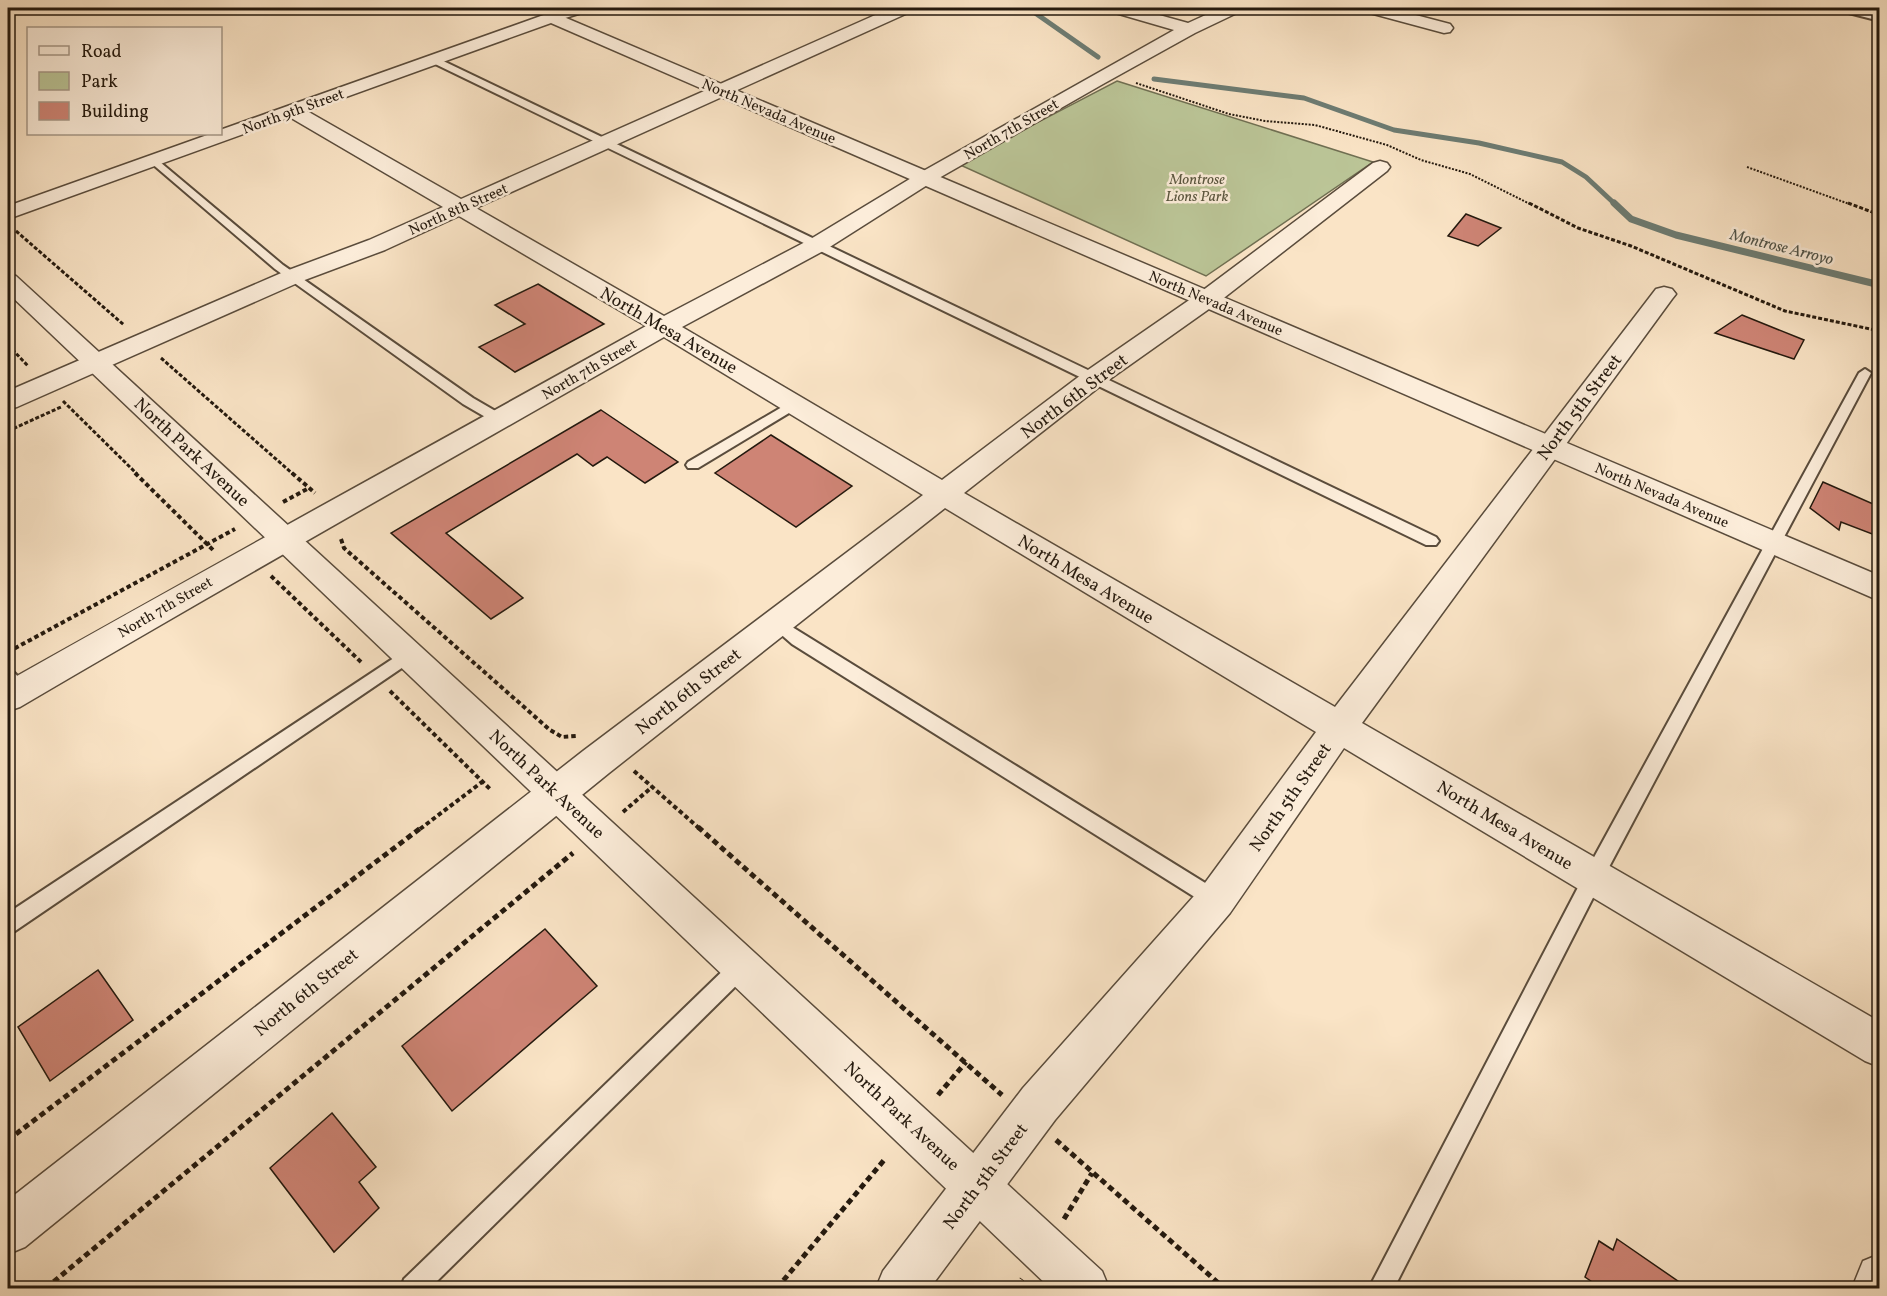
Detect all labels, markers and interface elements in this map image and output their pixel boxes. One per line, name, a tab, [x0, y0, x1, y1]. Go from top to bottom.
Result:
legend	[27, 27, 222, 135]
text: Road	[81, 40, 122, 65]
text: Park	[81, 70, 118, 95]
street label: North Nevada Avenue	[698, 75, 839, 150]
street label: North 9th Street	[240, 84, 347, 141]
street label: North 7th Street	[960, 95, 1063, 166]
text: Building	[81, 100, 149, 125]
park label: Montrose Lions Park	[1166, 170, 1228, 208]
street label: North 8th Street	[406, 179, 512, 242]
water label: Montrose Arroyo	[1727, 224, 1836, 272]
street label: North Nevada Avenue	[1145, 267, 1286, 342]
street label: North Mesa Avenue	[595, 282, 742, 381]
street label: North 7th Street	[538, 335, 641, 406]
street label: North 6th Street	[1016, 349, 1134, 446]
street label: North 5th Street	[1532, 349, 1629, 466]
street label: North Park Avenue	[127, 393, 254, 514]
street label: North Nevada Avenue	[1591, 459, 1732, 534]
street label: North Mesa Avenue	[1012, 530, 1158, 631]
street label: North 7th Street	[114, 573, 217, 644]
street label: North 6th Street	[631, 643, 747, 741]
street label: North Park Avenue	[482, 725, 609, 846]
street label: North 5th Street	[1244, 738, 1338, 857]
street label: North Mesa Avenue	[1431, 776, 1577, 877]
street label: North 6th Street	[249, 943, 365, 1043]
street label: North Park Avenue	[837, 1057, 964, 1178]
street label: North 5th Street	[938, 1118, 1035, 1235]

